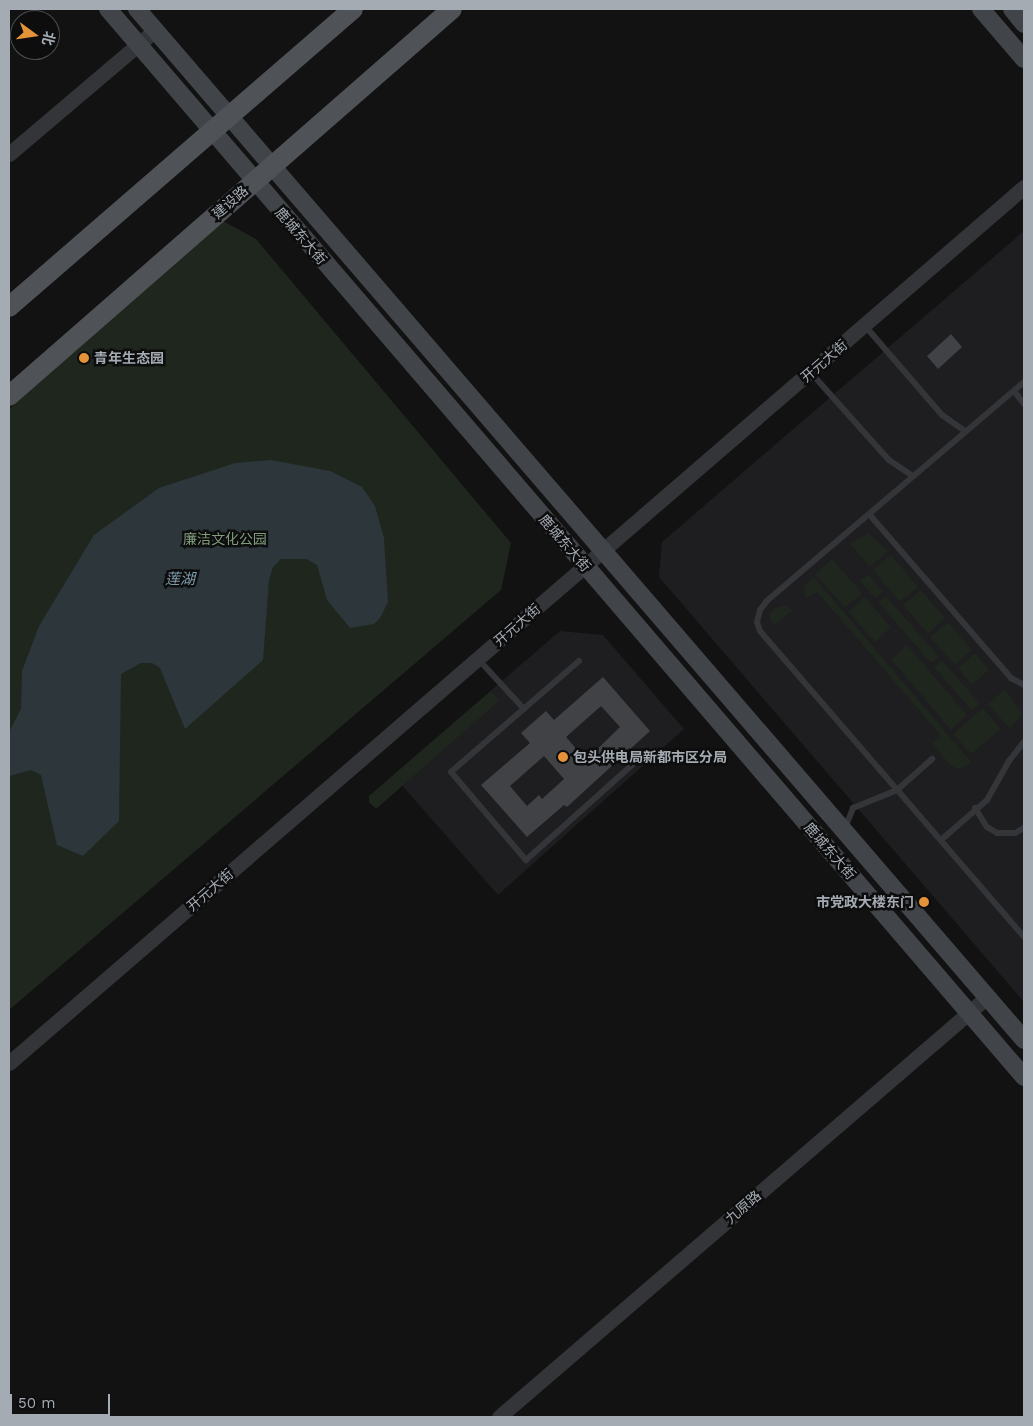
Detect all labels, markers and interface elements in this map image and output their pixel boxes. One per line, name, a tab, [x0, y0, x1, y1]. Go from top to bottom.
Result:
north arrow	[10, 10, 60, 60]
text: 北	[39, 30, 58, 47]
street label: 建设路	[209, 182, 251, 222]
street label: 鹿城东大街	[272, 204, 330, 268]
street label: 开元大街	[797, 336, 851, 386]
place label: 青年生态园	[94, 350, 164, 366]
marker: 青年生态园	[78, 352, 90, 364]
street label: 鹿城东大街	[536, 511, 594, 575]
park label: 廉洁文化公园	[183, 531, 267, 547]
water label: 莲湖	[165, 571, 195, 589]
street label: 开元大街	[490, 600, 544, 650]
place label: 包头供电局新都市区分局	[573, 749, 727, 765]
marker: 包头供电局新都市区分局	[557, 751, 569, 763]
street label: 鹿城东大街	[801, 819, 859, 883]
street label: 开元大街	[183, 865, 237, 915]
place label: 市党政大楼东门	[816, 894, 914, 910]
marker: 市党政大楼东门	[918, 896, 930, 908]
street label: 九原路	[722, 1187, 764, 1227]
scale bar	[12, 1384, 112, 1416]
text: 50 m	[18, 1394, 55, 1412]

